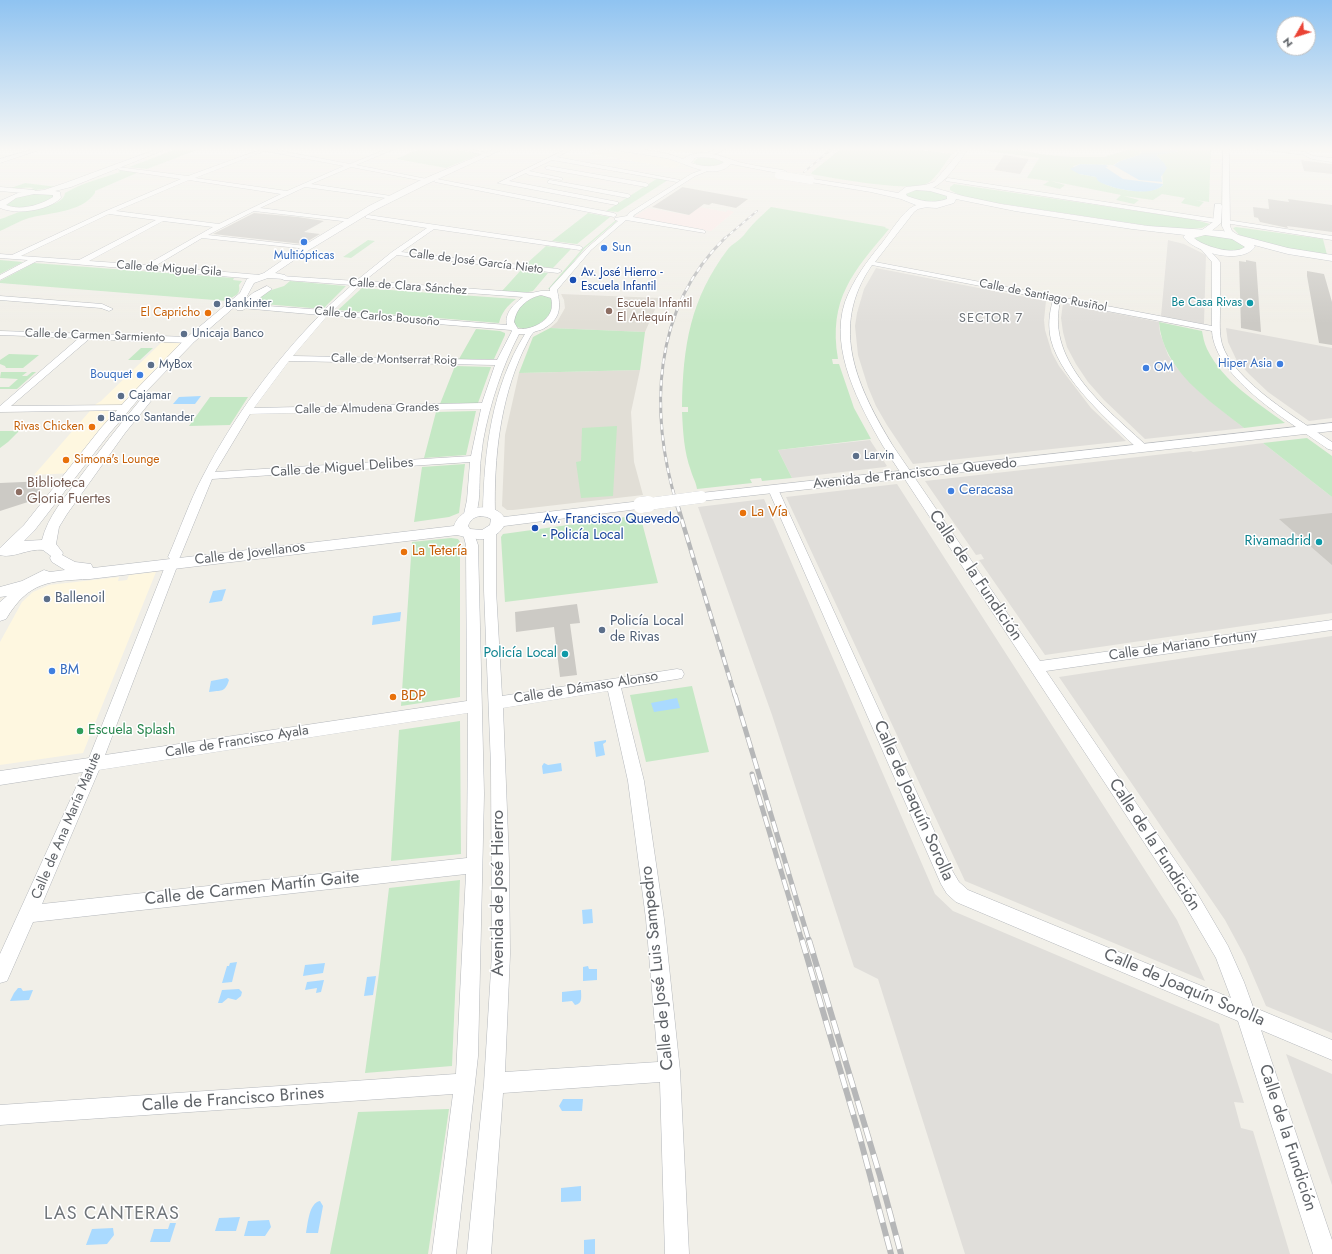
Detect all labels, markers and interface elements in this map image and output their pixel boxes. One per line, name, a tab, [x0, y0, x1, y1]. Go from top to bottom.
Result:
north arrow	[1276, 16, 1316, 56]
text: N	[1278, 35, 1296, 51]
marker: Multiópticas	[299, 237, 309, 247]
place label: Sun	[612, 241, 631, 255]
marker: Sun	[599, 243, 609, 253]
street label: Calle de José García Nieto	[408, 247, 544, 277]
place label: Multiópticas	[274, 249, 334, 263]
street label: Calle de Miguel Gila	[116, 258, 222, 280]
place label: Av. José Hierro - Escuela Infantil	[581, 266, 663, 294]
marker: Av. José Hierro - Escuela Infantil	[568, 275, 578, 285]
street label: Calle de Clara Sánchez	[348, 276, 468, 298]
street label: Calle de Santiago Rusiñol	[978, 277, 1108, 315]
place label: Be Casa Rivas	[1172, 296, 1242, 310]
place label: Bankinter	[225, 297, 272, 311]
place label: Escuela Infantil El Arlequín	[617, 297, 692, 325]
marker: Be Casa Rivas	[1245, 298, 1255, 308]
marker: Bankinter	[212, 299, 222, 309]
street label: Calle de Carlos Bousoño	[314, 304, 440, 330]
place label: El Capricho	[140, 306, 200, 320]
marker: Escuela Infantil El Arlequín	[604, 306, 614, 316]
marker: El Capricho	[203, 308, 213, 318]
district label: SECTOR 7	[959, 311, 1023, 327]
street label: Calle de Carmen Sarmiento	[25, 326, 165, 346]
place label: Unicaja Banco	[192, 327, 264, 341]
marker: Unicaja Banco	[179, 329, 189, 339]
street label: Calle de Montserrat Roig	[331, 352, 457, 368]
place label: Hiper Asia	[1218, 357, 1272, 371]
place label: MyBox	[159, 358, 192, 372]
marker: Hiper Asia	[1275, 359, 1285, 369]
marker: MyBox	[146, 360, 156, 370]
place label: OM	[1154, 361, 1173, 375]
marker: OM	[1141, 363, 1151, 373]
place label: Bouquet	[90, 368, 132, 382]
marker: Bouquet	[135, 370, 145, 380]
place label: Cajamar	[129, 389, 171, 403]
marker: Cajamar	[116, 391, 126, 401]
street label: Calle de Almudena Grandes	[295, 401, 439, 417]
place label: Banco Santander	[109, 411, 194, 425]
marker: Banco Santander	[96, 413, 106, 423]
place label: Rivas Chicken	[14, 420, 84, 434]
marker: Rivas Chicken	[87, 422, 97, 432]
place label: Larvin	[864, 449, 894, 463]
marker: Larvin	[851, 451, 861, 461]
place label: Simona's Lounge	[74, 453, 160, 467]
marker: Simona's Lounge	[61, 455, 71, 465]
street label: Calle de Miguel Delibes	[270, 455, 414, 481]
street label: Avenida de Francisco de Quevedo	[812, 455, 1018, 493]
place label: Biblioteca Gloria Fuertes	[27, 476, 110, 508]
place label: Ceracasa	[959, 483, 1013, 499]
marker: Ceracasa	[946, 486, 956, 496]
marker: Biblioteca Gloria Fuertes	[14, 487, 24, 497]
place label: La Vía	[751, 505, 788, 521]
street label: Calle de la Fundición	[924, 507, 1026, 645]
marker: La Vía	[738, 508, 748, 518]
place label: Av. Francisco Quevedo - Policía Local	[543, 512, 680, 544]
marker: Av. Francisco Quevedo - Policía Local	[530, 523, 540, 533]
place label: Rivamadrid	[1245, 534, 1311, 550]
marker: Rivamadrid	[1314, 537, 1324, 547]
street label: Calle de Jovellanos	[194, 539, 306, 569]
place label: La Tetería	[412, 544, 467, 560]
marker: La Tetería	[399, 547, 409, 557]
place label: Ballenoil	[55, 591, 105, 607]
marker: Ballenoil	[42, 594, 52, 604]
place label: Policía Local de Rivas	[610, 614, 684, 646]
marker: Policía Local de Rivas	[597, 625, 607, 635]
street label: Calle de Mariano Fortuny	[1108, 627, 1258, 665]
place label: Policía Local	[483, 646, 557, 662]
marker: Policía Local	[560, 649, 570, 659]
place label: BM	[60, 663, 79, 679]
marker: BM	[47, 666, 57, 676]
street label: Calle de Dámaso Alonso	[513, 668, 659, 708]
place label: BDP	[401, 689, 426, 705]
marker: BDP	[388, 692, 398, 702]
street label: Calle de Joaquín Sorolla	[868, 718, 958, 884]
street label: Calle de Francisco Ayala	[164, 722, 310, 762]
place label: Escuela Splash	[88, 723, 175, 739]
marker: Escuela Splash	[75, 726, 85, 736]
street label: Calle de Ana María Matute	[28, 750, 106, 902]
street label: Calle de la Fundición	[1104, 775, 1204, 915]
street label: Avenida de José Hierro	[489, 810, 509, 976]
street label: Calle de José Luis Sampedro	[637, 865, 679, 1071]
street label: Calle de Carmen Martín Gaite	[144, 868, 360, 910]
street label: Calle de Joaquín Sorolla	[1100, 945, 1268, 1031]
street label: Calle de la Fundición	[1254, 1062, 1320, 1214]
street label: Calle de Francisco Brines	[141, 1083, 325, 1117]
district label: LAS CANTERAS	[44, 1204, 180, 1226]

